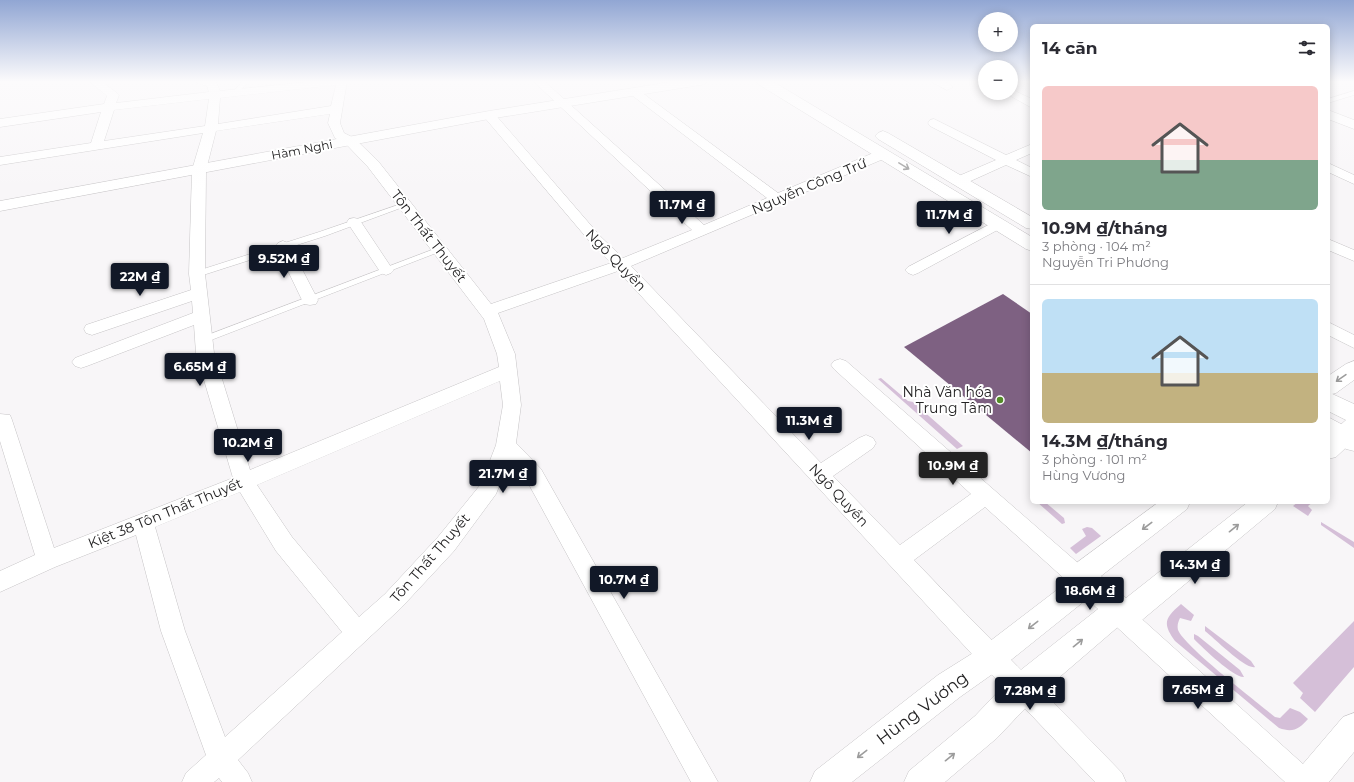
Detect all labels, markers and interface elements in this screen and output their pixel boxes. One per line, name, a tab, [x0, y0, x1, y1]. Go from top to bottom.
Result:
map controls	[978, 12, 1018, 100]
button: +	[978, 12, 1018, 52]
icon: filters	[1296, 37, 1318, 59]
text: 14 căn	[1042, 38, 1097, 58]
button: −	[978, 60, 1018, 100]
icon: home	[1144, 112, 1216, 184]
street label: Hàm Nghi	[270, 136, 334, 163]
street label: Nguyễn Công Trứ	[749, 153, 870, 218]
one-way arrow	[898, 163, 910, 171]
street label: Tôn Thất Thuyết	[387, 186, 471, 286]
pin: 11.7M ₫	[645, 191, 719, 225]
text: 11.7M ₫	[659, 196, 705, 212]
pin: 11.7M ₫	[912, 201, 986, 235]
text: 11.7M ₫	[926, 206, 972, 222]
text: 10.9M ₫/tháng	[1042, 218, 1168, 238]
street label: Ngô Quyền	[582, 225, 650, 295]
text: 3 phòng · 104 m²	[1042, 238, 1151, 254]
pin: 9.52M ₫	[247, 245, 321, 279]
text: 9.52M ₫	[258, 250, 310, 266]
text: Nguyễn Tri Phương	[1042, 254, 1169, 270]
pin: 22M ₫	[112, 263, 168, 297]
text: 22M ₫	[120, 268, 160, 284]
icon: home	[1144, 325, 1216, 397]
pin: 6.65M ₫	[163, 353, 237, 387]
text: 6.65M ₫	[174, 358, 226, 374]
one-way arrow	[1336, 374, 1347, 382]
place label: Nhà Văn hóa Trung Tâm	[902, 383, 992, 417]
marker: Nhà Văn hóa Trung Tâm	[995, 395, 1005, 405]
pin: 11.3M ₫	[772, 407, 846, 441]
text: 11.3M ₫	[786, 412, 832, 428]
pin: 10.2M ₫	[211, 429, 285, 463]
text: 14.3M ₫/tháng	[1042, 431, 1168, 451]
text: 10.2M ₫	[223, 434, 273, 450]
text: 3 phòng · 101 m²	[1042, 451, 1147, 467]
pin: 10.9M ₫	[916, 452, 990, 486]
text: 10.9M ₫	[928, 457, 978, 473]
pin: 21.7M ₫	[466, 460, 540, 494]
street label: Ngô Quyền	[805, 460, 873, 530]
text: 21.7M ₫	[478, 465, 528, 481]
text: Hùng Vương	[1042, 467, 1125, 483]
street label: Kiệt 38 Tôn Thất Thuyết	[85, 474, 245, 552]
street label: Tôn Thất Thuyết	[386, 509, 474, 606]
one-way arrow	[1141, 521, 1152, 530]
one-way arrow	[1229, 523, 1240, 532]
pin: 14.3M ₫	[1158, 551, 1232, 585]
text: 14.3M ₫	[1170, 556, 1220, 572]
pin: 10.7M ₫	[587, 566, 661, 600]
text: 10.7M ₫	[599, 571, 649, 587]
pin: 18.6M ₫	[1053, 577, 1127, 611]
text: 18.6M ₫	[1065, 582, 1115, 598]
one-way arrow	[1028, 621, 1039, 630]
one-way arrow	[1072, 638, 1083, 647]
street label: Hùng Vương	[872, 667, 972, 749]
pin: 7.65M ₫	[1161, 676, 1235, 710]
pin: 7.28M ₫	[993, 677, 1067, 711]
text: 7.65M ₫	[1172, 681, 1224, 697]
text: 7.28M ₫	[1004, 682, 1056, 698]
one-way arrow	[857, 749, 868, 758]
one-way arrow	[944, 753, 955, 762]

